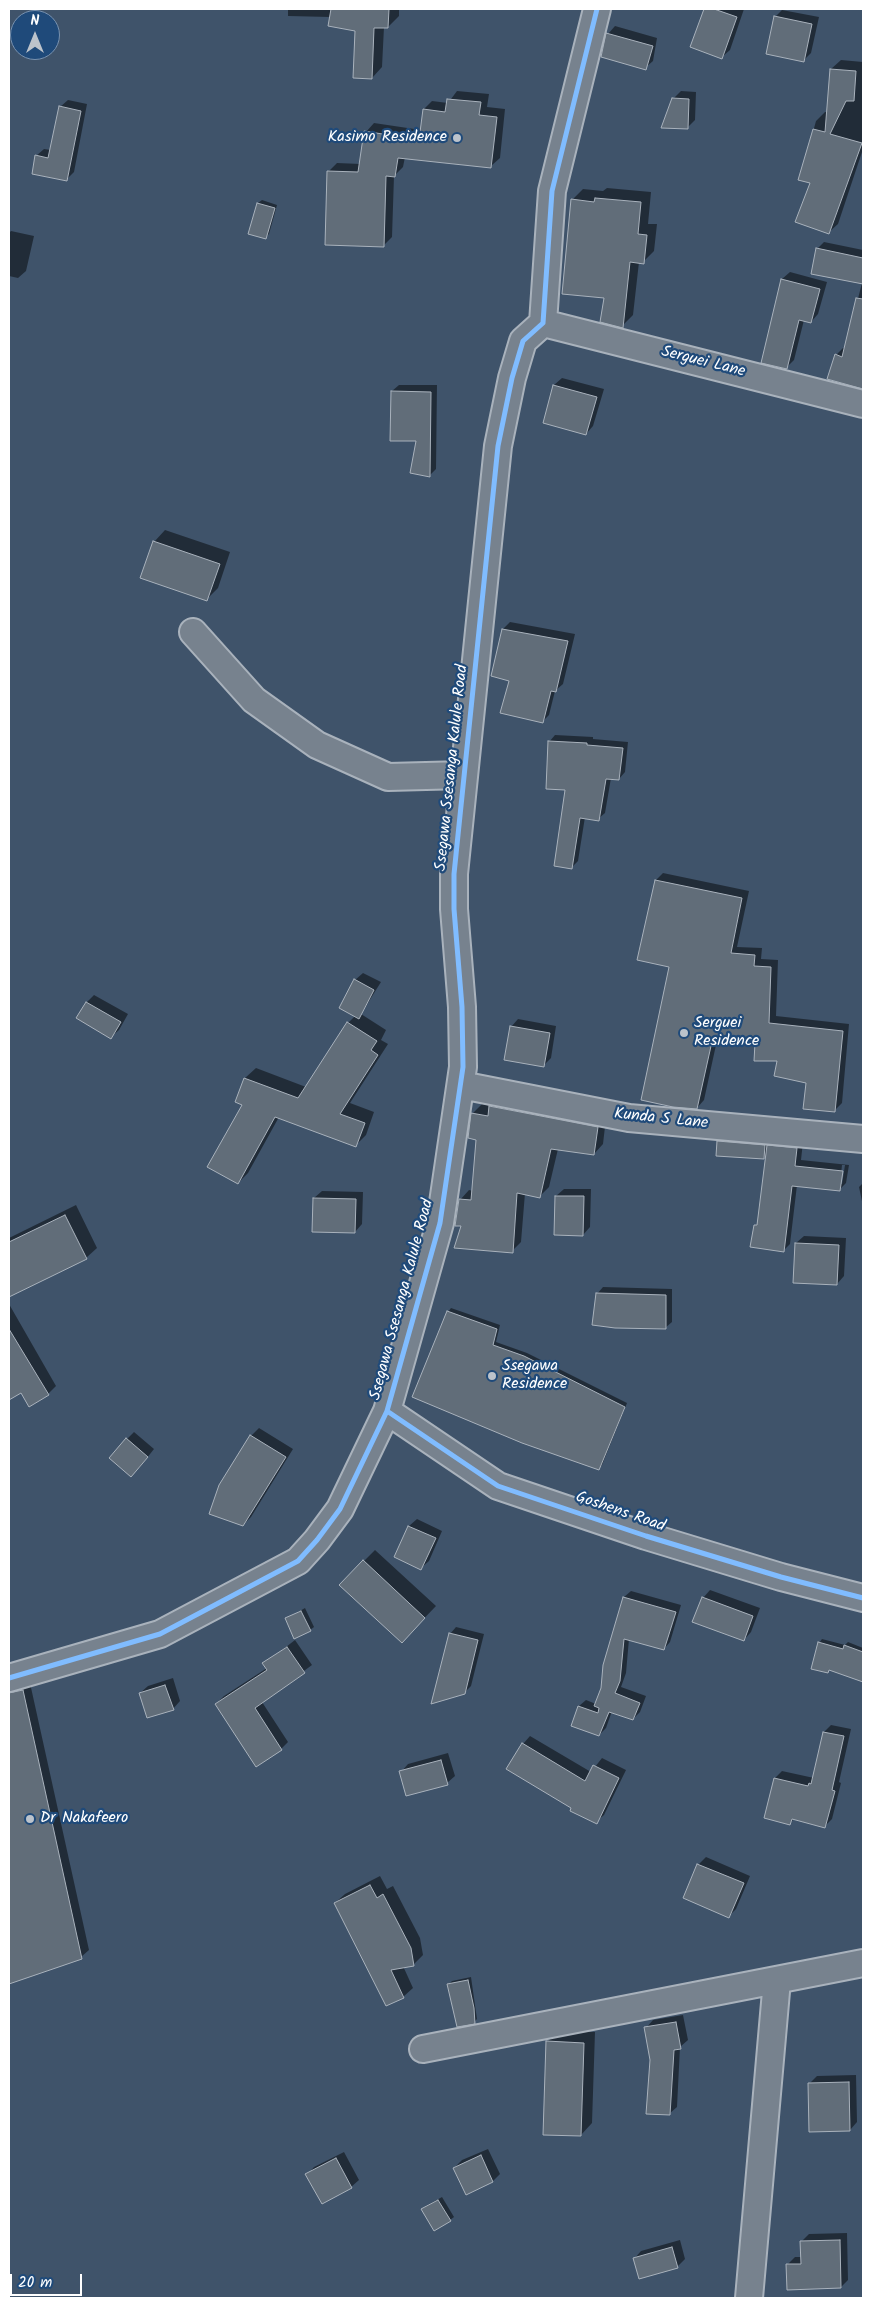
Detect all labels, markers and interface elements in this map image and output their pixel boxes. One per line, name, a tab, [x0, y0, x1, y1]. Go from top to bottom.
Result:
north arrow	[10, 10, 60, 60]
text: N	[31, 10, 39, 32]
place label: Kasimo Residence	[328, 128, 447, 148]
marker: Kasimo Residence	[451, 132, 463, 144]
street label: Serguei Lane	[659, 343, 747, 383]
street label: Ssegawa Ssesanga Kalule Road	[433, 664, 473, 872]
place label: Serguei Residence	[694, 1014, 759, 1052]
marker: Serguei Residence	[678, 1027, 690, 1039]
street label: Kunda S Lane	[613, 1106, 709, 1134]
street label: Ssegawa Ssesanga Kalule Road	[367, 1197, 439, 1403]
place label: Ssegawa Residence	[502, 1357, 567, 1395]
marker: Ssegawa Residence	[486, 1370, 498, 1382]
street label: Goshens Road	[573, 1489, 667, 1537]
place label: Dr Nakafeero	[40, 1809, 128, 1829]
marker: Dr Nakafeero	[24, 1813, 36, 1825]
scale bar	[12, 2264, 85, 2296]
text: 20 m	[18, 2271, 52, 2295]

